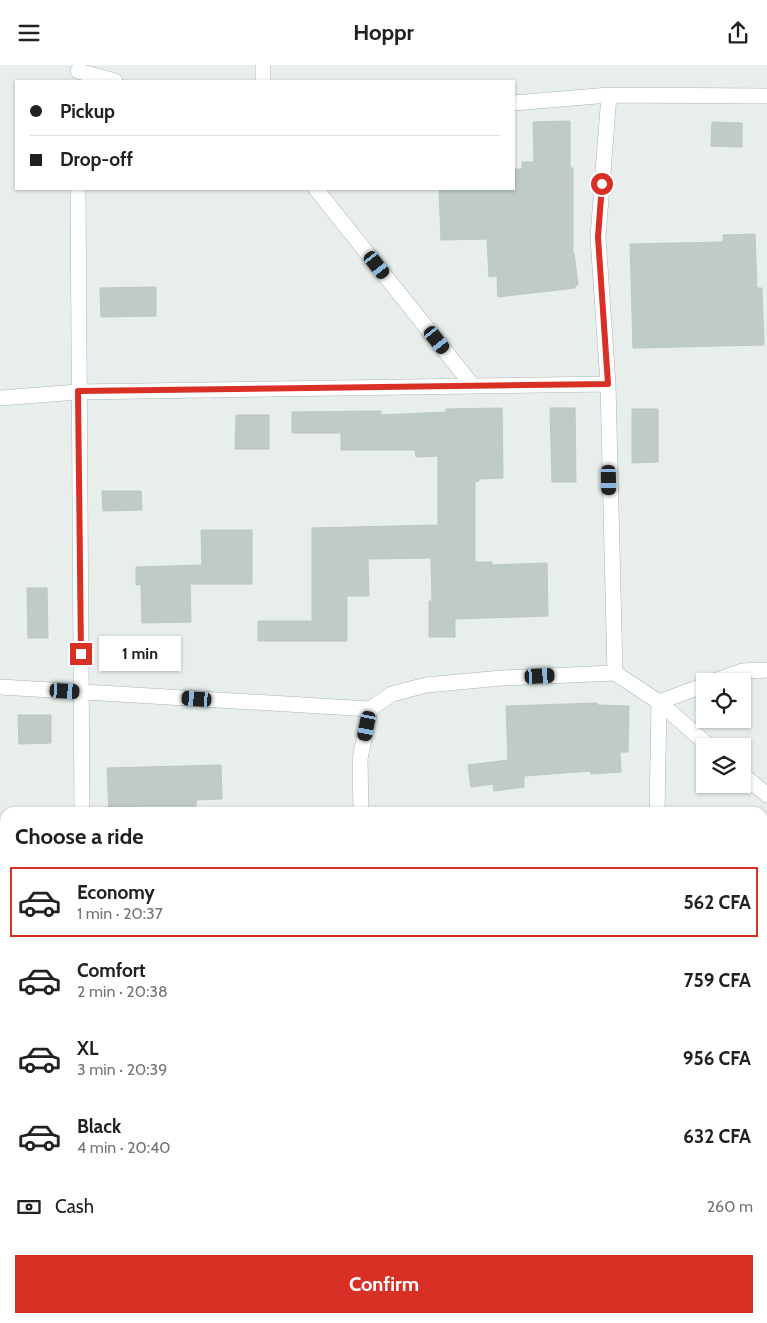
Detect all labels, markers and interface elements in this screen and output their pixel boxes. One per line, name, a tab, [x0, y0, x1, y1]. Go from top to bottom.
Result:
icon: menu	[15, 19, 43, 47]
text: Hoppr	[353, 19, 414, 46]
icon: share	[724, 19, 752, 47]
text: Pickup	[60, 100, 115, 123]
text: Drop-off	[60, 148, 133, 171]
route start	[591, 173, 613, 195]
car	[361, 249, 392, 281]
car	[421, 324, 452, 356]
car	[601, 465, 616, 495]
callout: 1 min	[98, 637, 181, 671]
route end	[70, 643, 92, 665]
text: 1 min	[122, 644, 158, 663]
car	[524, 668, 555, 684]
map controls	[696, 673, 751, 793]
button: locate	[696, 673, 751, 728]
car	[49, 683, 80, 699]
car	[181, 690, 212, 708]
car	[356, 710, 377, 742]
button: layers	[696, 738, 751, 793]
text: Choose a ride	[15, 823, 144, 850]
icon: car	[17, 880, 62, 925]
text: Economy	[77, 881, 155, 904]
text: 562 CFA	[683, 891, 751, 914]
text: 1 min · 20:37	[77, 904, 163, 923]
icon: car	[17, 958, 62, 1003]
text: Comfort	[77, 959, 146, 982]
text: 759 CFA	[684, 969, 751, 992]
text: 2 min · 20:38	[77, 982, 168, 1001]
icon: car	[17, 1036, 62, 1081]
text: XL	[77, 1037, 98, 1060]
text: 956 CFA	[683, 1047, 751, 1070]
text: 3 min · 20:39	[77, 1060, 167, 1079]
icon: car	[17, 1114, 62, 1159]
text: Black	[77, 1115, 121, 1138]
text: 632 CFA	[683, 1125, 751, 1148]
text: 4 min · 20:40	[77, 1138, 171, 1157]
icon: cash	[15, 1193, 43, 1221]
text: Cash	[55, 1195, 94, 1218]
text: 260 m	[707, 1197, 753, 1216]
button: Confirm	[15, 1255, 753, 1313]

